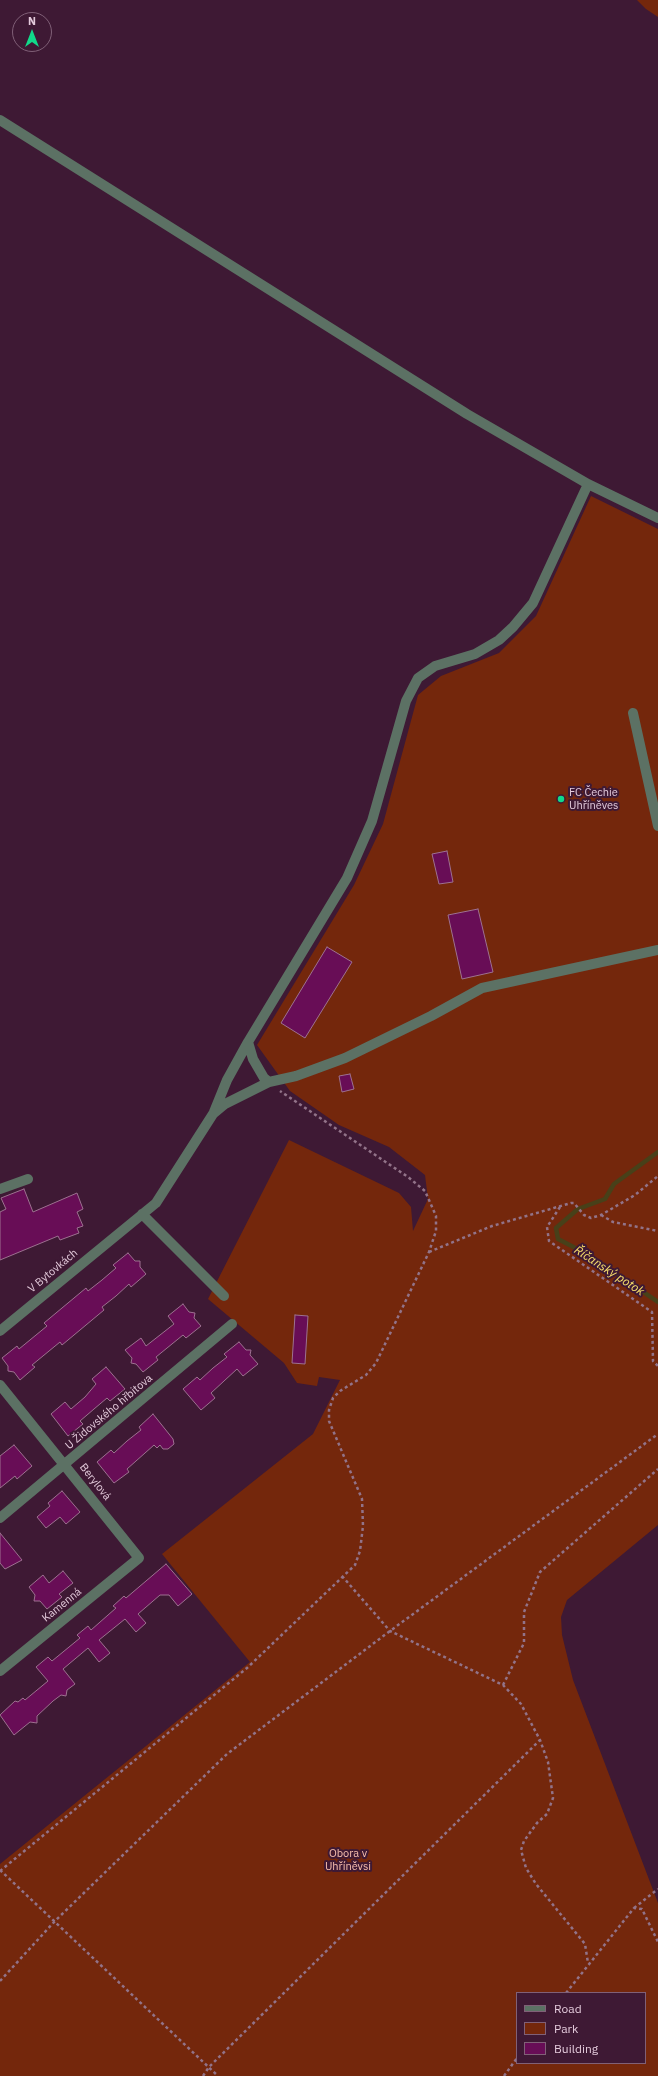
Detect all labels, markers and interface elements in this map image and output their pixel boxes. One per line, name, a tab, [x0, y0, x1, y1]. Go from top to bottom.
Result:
north arrow	[12, 12, 52, 52]
text: N	[28, 14, 36, 28]
place label: FC Čechie Uhříněves	[569, 786, 618, 812]
marker: FC Čechie Uhříněves	[556, 794, 566, 804]
water label: Říčanský potok	[571, 1243, 647, 1299]
street label: V Bytovkách	[26, 1246, 80, 1296]
street label: U Židovského hřbitova	[63, 1372, 155, 1452]
street label: Berylová	[77, 1461, 113, 1503]
street label: Kamenná	[40, 1585, 84, 1625]
park label: Obora v Uhříněvsi	[325, 1847, 371, 1873]
legend	[516, 1992, 646, 2064]
text: Road	[554, 2001, 582, 2016]
text: Park	[554, 2021, 578, 2036]
text: Building	[554, 2041, 598, 2056]

